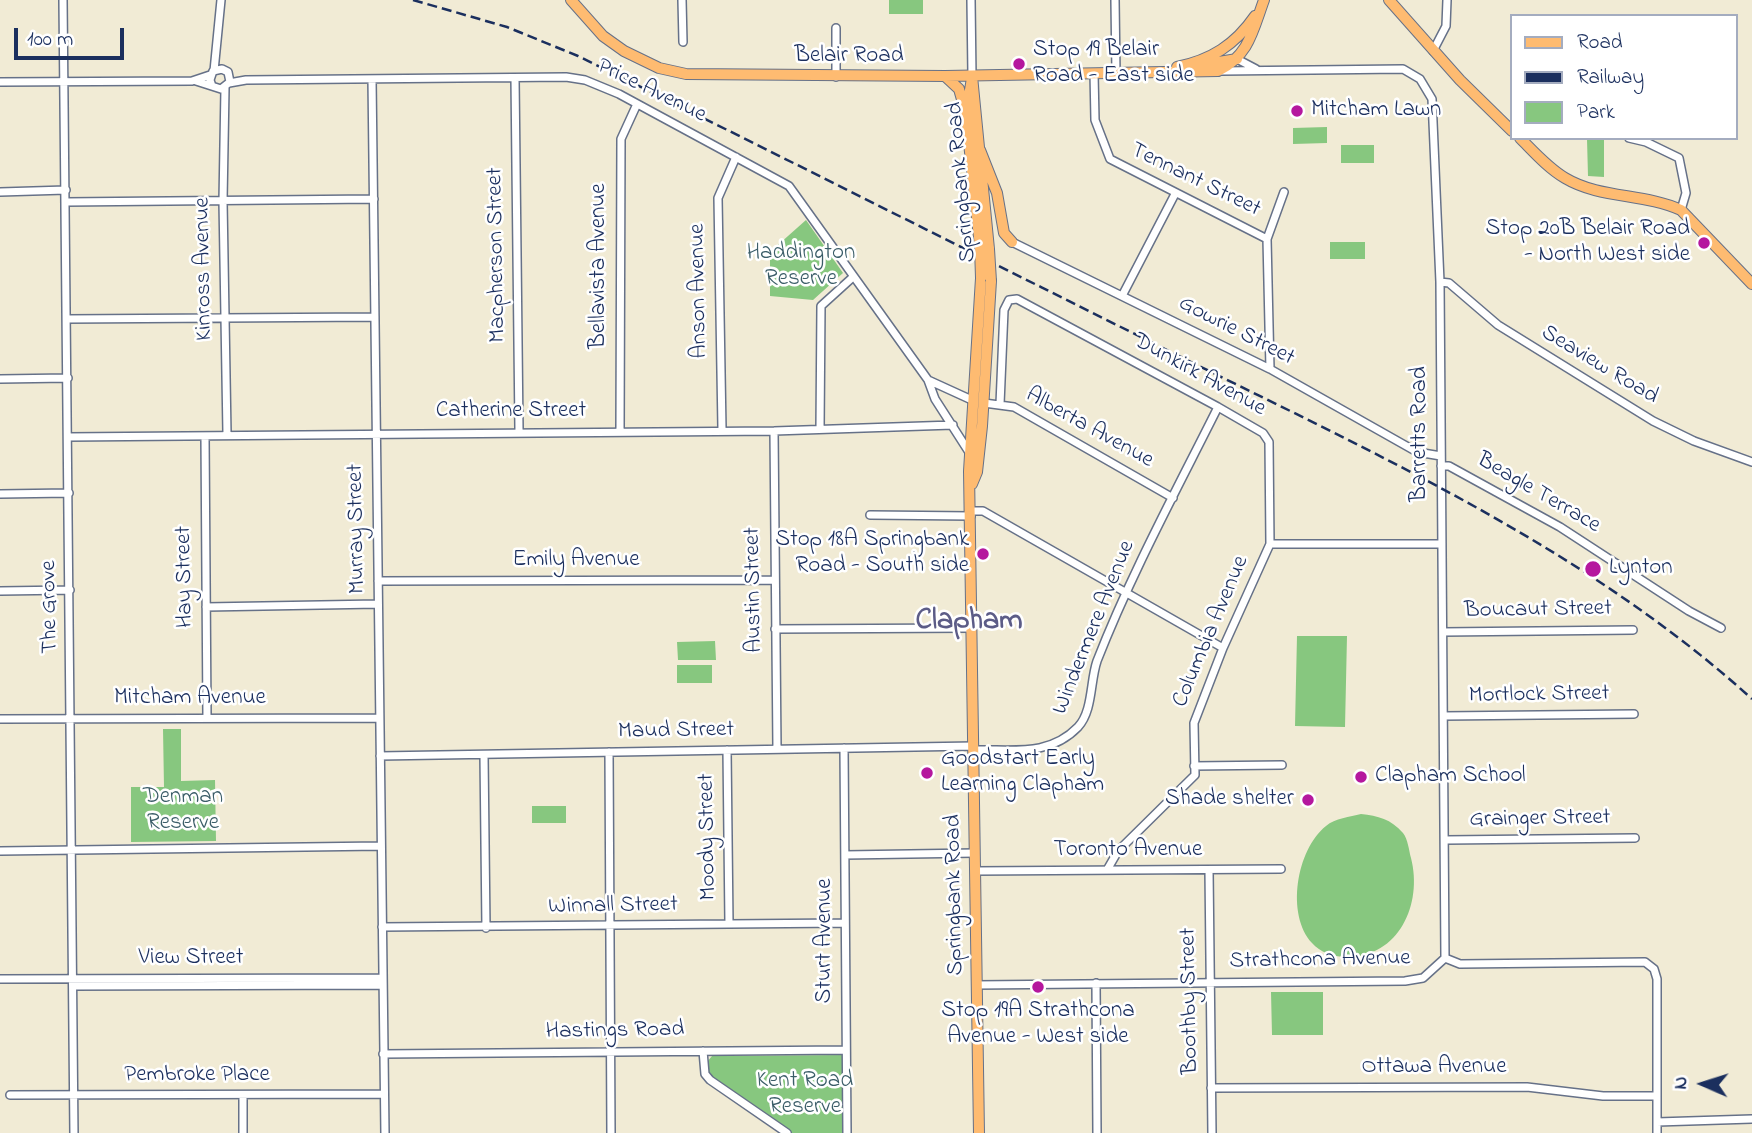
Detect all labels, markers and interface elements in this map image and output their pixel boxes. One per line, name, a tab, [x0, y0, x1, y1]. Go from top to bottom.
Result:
scale bar	[18, 14, 128, 58]
legend	[1510, 14, 1738, 140]
text: 100 m	[27, 25, 73, 55]
text: Road	[1577, 28, 1623, 58]
place label: Stop 19 Belair Road - East side	[1033, 37, 1194, 91]
street label: Belair Road	[794, 43, 904, 71]
street label: Price Avenue	[592, 54, 710, 130]
marker: Stop 19 Belair Road - East side	[1011, 56, 1027, 72]
text: Railway	[1577, 63, 1644, 93]
place label: Mitcham Lawn	[1311, 97, 1441, 125]
text: Park	[1577, 98, 1615, 128]
street label: Springbank Road	[942, 101, 984, 263]
marker: Mitcham Lawn	[1289, 103, 1305, 119]
street label: Tennant Street	[1125, 138, 1265, 224]
street label: Macpherson Street	[483, 167, 513, 343]
street label: Bellavista Avenue	[586, 183, 614, 349]
street label: Kinross Avenue	[190, 197, 220, 341]
place label: Stop 20B Belair Road - North West side	[1486, 216, 1690, 270]
street label: Anson Avenue	[685, 223, 715, 359]
marker: Stop 20B Belair Road - North West side	[1696, 235, 1712, 251]
park label: Haddington Reserve	[747, 240, 855, 294]
street label: Gowrie Street	[1173, 291, 1299, 373]
street label: Seaview Road	[1535, 320, 1663, 412]
street label: Dunkirk Avenue	[1128, 328, 1270, 424]
street label: Barretts Road	[1407, 366, 1435, 502]
street label: Alberta Avenue	[1020, 382, 1158, 476]
street label: Catherine Street	[436, 398, 586, 426]
street label: Beagle Terrace	[1471, 447, 1605, 541]
street label: Murray Street	[343, 464, 373, 594]
street label: Hay Street	[171, 526, 201, 628]
street label: Austin Street	[740, 527, 770, 653]
place label: Stop 18A Springbank Road - South side	[775, 527, 969, 581]
street label: Windermere Avenue	[1048, 537, 1142, 719]
marker: Stop 18A Springbank Road - South side	[975, 546, 991, 562]
street label: Emily Avenue	[512, 547, 640, 575]
street label: Columbia Avenue	[1168, 552, 1256, 712]
place label: Lynton	[1609, 555, 1673, 583]
marker: Lynton	[1583, 559, 1603, 579]
street label: The Grove	[36, 560, 66, 654]
street label: Boucaut Street	[1464, 596, 1612, 626]
district label: Clapham	[916, 605, 1022, 641]
street label: Mortlock Street	[1468, 681, 1610, 711]
street label: Mitcham Avenue	[114, 685, 266, 713]
street label: Maud Street	[618, 717, 734, 747]
place label: Goodstart Early Learning Clapham	[941, 746, 1104, 800]
place label: Clapham School	[1375, 763, 1526, 791]
marker: Goodstart Early Learning Clapham	[919, 765, 935, 781]
marker: Clapham School	[1353, 769, 1369, 785]
street label: Moody Street	[694, 773, 724, 901]
park label: Denman Reserve	[143, 784, 223, 838]
place label: Shade shelter	[1165, 786, 1294, 814]
marker: Shade shelter	[1300, 792, 1316, 808]
street label: Grainger Street	[1469, 805, 1611, 835]
street label: Springbank Road	[941, 814, 971, 976]
street label: Toronto Avenue	[1054, 837, 1202, 865]
street label: Sturt Avenue	[812, 879, 840, 1003]
street label: Winnall Street	[548, 892, 678, 922]
street label: Boothby Street	[1176, 927, 1206, 1075]
street label: View Street	[138, 945, 244, 973]
street label: Strathcona Avenue	[1229, 946, 1411, 976]
marker: Stop 19A Strathcona Avenue - West side	[1030, 979, 1046, 995]
place label: Stop 19A Strathcona Avenue - West side	[941, 998, 1135, 1052]
street label: Hastings Road	[546, 1017, 684, 1047]
north arrow	[1668, 1049, 1738, 1119]
street label: Ottawa Avenue	[1361, 1054, 1507, 1082]
street label: Pembroke Place	[124, 1062, 270, 1090]
park label: Kent Road Reserve	[757, 1068, 853, 1122]
text: N	[1668, 1076, 1695, 1090]

